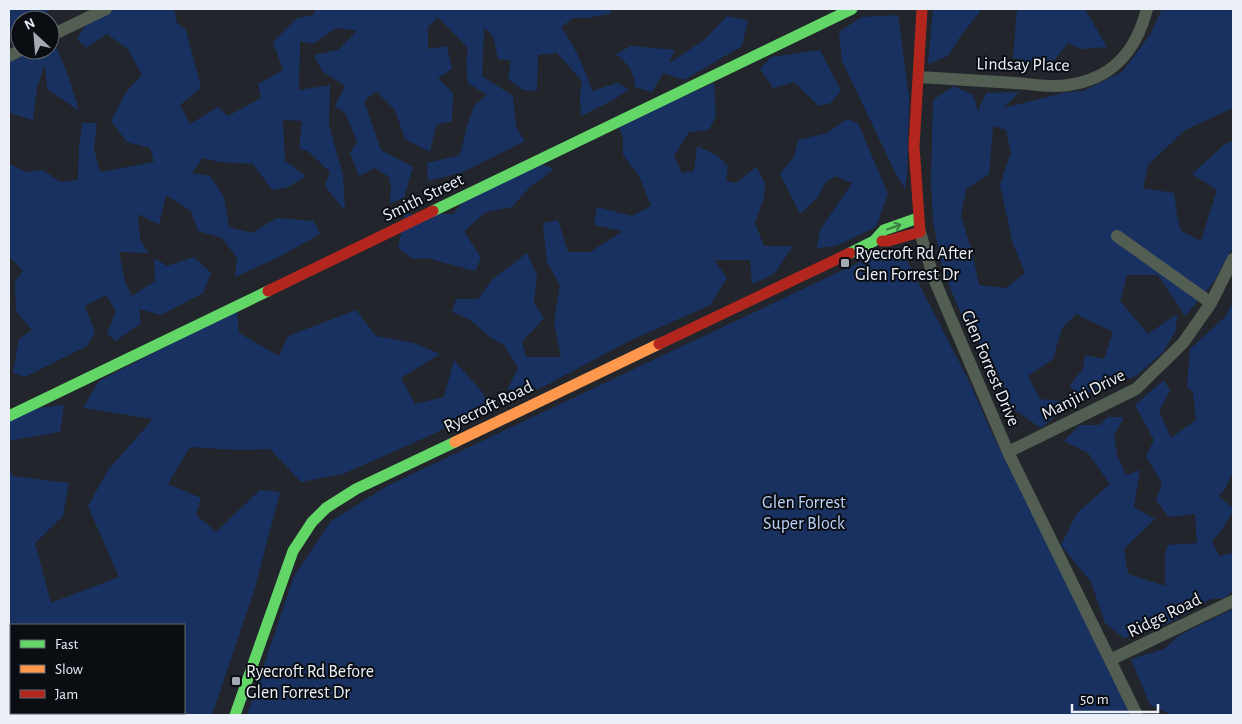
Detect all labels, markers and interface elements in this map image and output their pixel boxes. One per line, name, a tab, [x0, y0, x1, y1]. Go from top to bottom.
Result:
north arrow	[10, 10, 60, 60]
text: N	[22, 16, 37, 33]
street label: Lindsay Place	[976, 55, 1070, 75]
street label: Smith Street	[380, 171, 467, 225]
one-way arrow	[886, 222, 901, 231]
place label: Ryecroft Rd After Glen Forrest Dr	[855, 245, 973, 284]
marker: Ryecroft Rd After Glen Forrest Dr	[839, 257, 851, 269]
street label: Glen Forrest Drive	[958, 308, 1023, 429]
street label: Manjiri Drive	[1039, 366, 1128, 424]
street label: Ryecroft Road	[441, 378, 536, 436]
park label: Glen Forrest Super Block	[762, 494, 846, 533]
street label: Ridge Road	[1125, 590, 1204, 641]
legend	[10, 624, 185, 714]
text: Fast	[55, 637, 79, 652]
text: Slow	[55, 662, 83, 677]
place label: Ryecroft Rd Before Glen Forrest Dr	[246, 663, 374, 702]
marker: Ryecroft Rd Before Glen Forrest Dr	[230, 675, 242, 687]
scale bar	[1072, 682, 1158, 714]
text: Jam	[55, 687, 78, 702]
text: 50 m	[1080, 692, 1109, 707]

